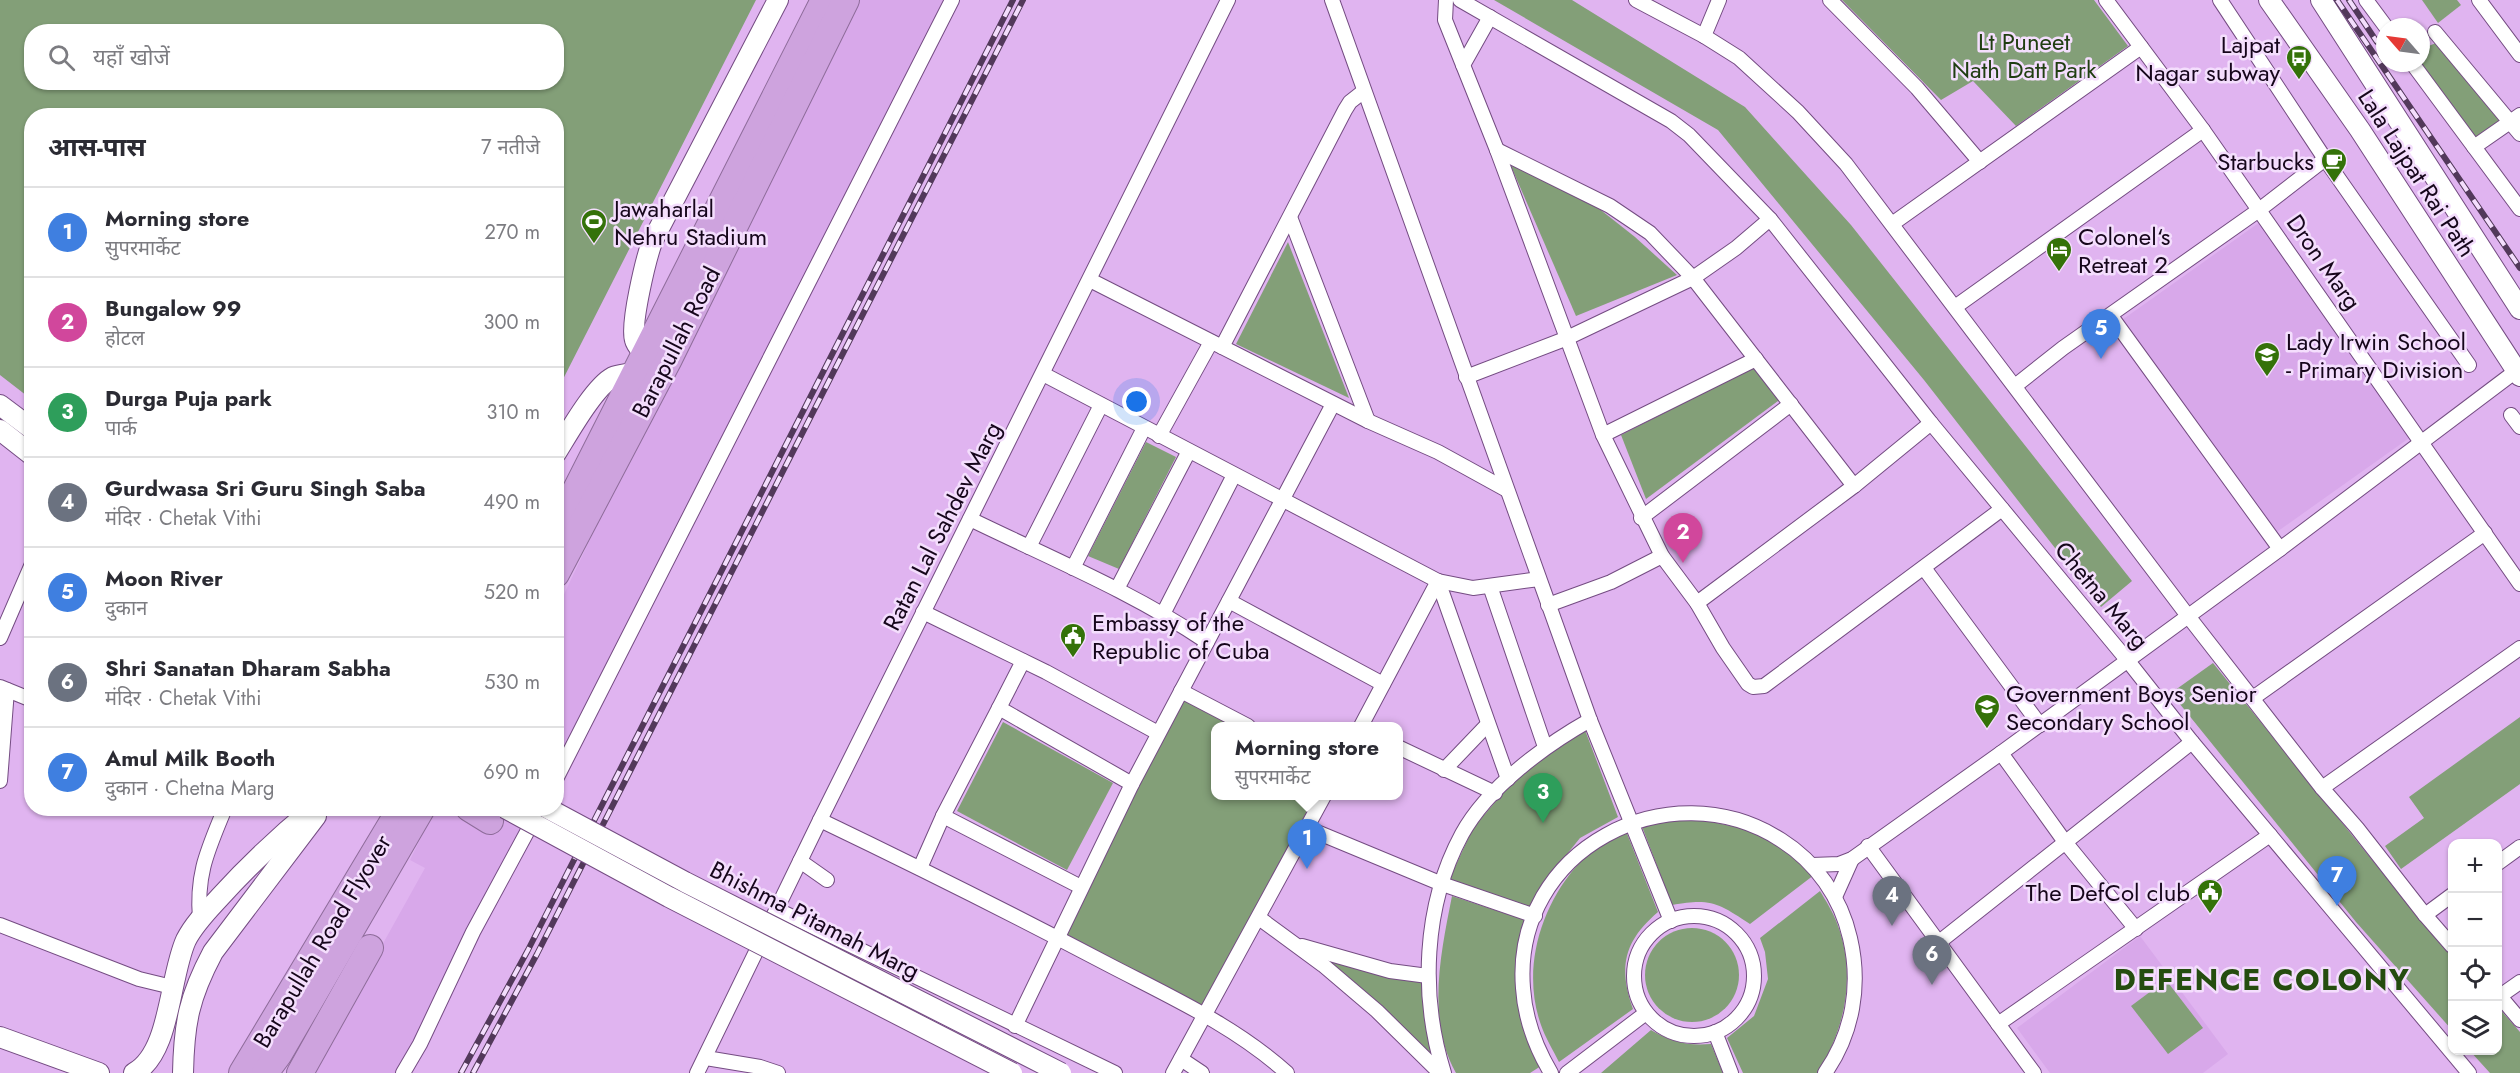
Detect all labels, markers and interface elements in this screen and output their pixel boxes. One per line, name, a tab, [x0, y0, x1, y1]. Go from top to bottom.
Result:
north arrow	[2376, 18, 2430, 72]
search box	[24, 24, 564, 90]
park label: Lt Puneet Nath Datt Park	[1951, 24, 2097, 87]
place label: Lajpat Nagar subway	[2135, 27, 2280, 90]
icon: search	[45, 41, 78, 74]
text: यहाँ खोजें	[93, 41, 170, 73]
bus stop icon: Lajpat Nagar subway	[2284, 43, 2314, 81]
street label: Lala Lajpat Rai Path	[2350, 82, 2484, 264]
text: आस-पास	[48, 128, 146, 166]
text: 7 नतीजे	[481, 133, 540, 162]
place label: Starbucks	[2217, 144, 2314, 179]
cafe icon: Starbucks	[2319, 146, 2349, 184]
place label: Jawaharlal Nehru Stadium	[611, 191, 767, 254]
text: Morning store	[105, 202, 249, 234]
sports icon: Jawaharlal Nehru Stadium	[579, 207, 609, 245]
street label: Dron Marg	[2278, 207, 2370, 317]
text: 1	[62, 218, 73, 247]
text: 270 m	[485, 218, 540, 247]
place label: Colonel‘s Retreat 2	[2078, 219, 2171, 282]
text: सुपरमार्केट	[105, 234, 181, 263]
hotel icon: Colonel‘s Retreat 2	[2044, 235, 2074, 273]
street label: Barapullah Road	[623, 260, 729, 424]
text: Bungalow 99	[105, 292, 242, 324]
text: 2	[61, 308, 74, 337]
text: 300 m	[483, 308, 540, 337]
pin: 5	[2082, 310, 2120, 359]
text: होटल	[105, 324, 144, 353]
place label: Lady Irwin School - Primary Division	[2286, 324, 2466, 387]
school or university icon: Lady Irwin School - Primary Division	[2252, 340, 2282, 378]
text: Durga Puja park	[105, 382, 272, 414]
your location	[1122, 387, 1151, 416]
text: 3	[61, 398, 74, 427]
text: 310 m	[486, 398, 540, 427]
text: पार्क	[105, 414, 137, 443]
street label: Ratan Lal Sahdev Marg	[874, 415, 1010, 637]
text: Gurdwasa Sri Guru Singh Saba	[105, 472, 426, 504]
text: 4	[61, 488, 74, 517]
text: 490 m	[483, 488, 540, 517]
text: मंदिर · Chetak Vithi	[105, 504, 262, 533]
pin: 2	[1664, 514, 1702, 563]
street label: Chetna Marg	[2046, 534, 2158, 656]
text: Moon River	[105, 562, 223, 594]
text: 5	[61, 578, 74, 607]
text: 520 m	[484, 578, 540, 607]
text: दुकान	[105, 594, 147, 623]
place label: Embassy of the Republic of Cuba	[1092, 605, 1270, 668]
public building icon: Embassy of the Republic of Cuba	[1058, 621, 1088, 659]
text: Shri Sanatan Dharam Sabha	[105, 652, 391, 684]
text: 6	[61, 668, 74, 697]
text: 530 m	[484, 668, 540, 697]
place label: Government Boys Senior Secondary School	[2006, 676, 2257, 739]
text: मंदिर · Chetak Vithi	[105, 684, 262, 713]
school or university icon: Government Boys Senior Secondary School	[1972, 692, 2002, 730]
popup	[1211, 722, 1403, 800]
text: Morning store	[1235, 731, 1379, 763]
text: Amul Milk Booth	[105, 742, 275, 774]
text: 7	[61, 758, 74, 787]
text: 690 m	[483, 758, 540, 787]
text: सुपरमार्केट	[1235, 763, 1310, 792]
text: दुकान · Chetna Marg	[105, 774, 274, 803]
pin: 3	[1524, 774, 1562, 823]
pin: 1	[1288, 820, 1326, 869]
street label: Barapullah Road Flyover	[244, 827, 400, 1054]
map controls	[2448, 839, 2502, 1055]
button: +	[2448, 839, 2502, 893]
street label: Bhishma Pitamah Marg	[704, 852, 926, 988]
pin: 7	[2318, 856, 2356, 906]
place label: The DefCol club	[2026, 875, 2190, 910]
pin: 4	[1872, 876, 1912, 926]
public building icon: The DefCol club	[2195, 877, 2225, 915]
button: −	[2448, 893, 2502, 947]
pin: 6	[1912, 936, 1952, 985]
button: locate	[2448, 947, 2502, 1001]
district label: DEFENCE COLONY	[2114, 958, 2410, 1001]
button: layers	[2448, 1001, 2502, 1055]

